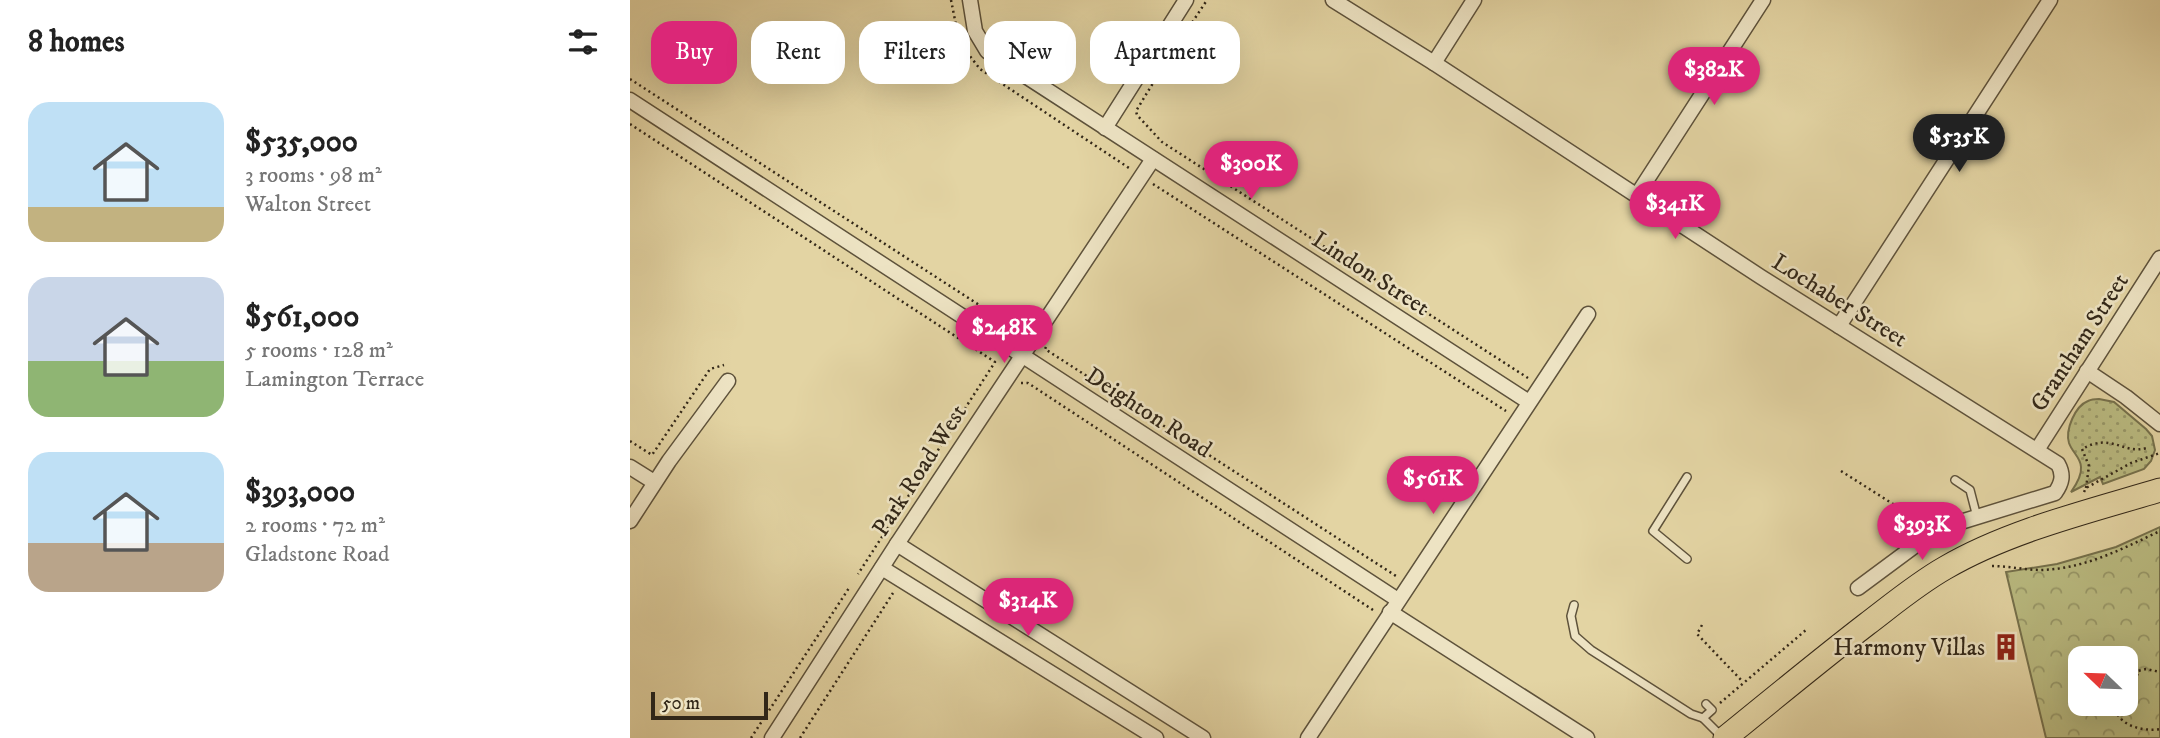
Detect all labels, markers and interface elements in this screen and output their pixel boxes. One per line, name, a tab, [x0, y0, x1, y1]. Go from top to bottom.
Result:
chip: Buy	[651, 21, 737, 84]
chip: Rent	[751, 21, 845, 84]
chip: Filters	[859, 21, 970, 84]
chip: New	[984, 21, 1076, 84]
chip: Apartment	[1090, 21, 1240, 84]
icon: filters	[564, 23, 602, 61]
text: 8 homes	[28, 24, 125, 61]
pin: $382K	[1665, 48, 1763, 107]
text: $382K	[1684, 55, 1744, 84]
pin: $535K	[1910, 114, 2008, 174]
text: $535K	[1929, 122, 1989, 151]
text: $535,000	[245, 124, 358, 161]
icon: home	[84, 130, 168, 214]
pin: $300K	[1202, 142, 1300, 201]
text: $300K	[1220, 149, 1282, 178]
text: 3 rooms · 98 m²	[245, 161, 382, 190]
pin: $341K	[1626, 182, 1724, 241]
text: $341K	[1646, 189, 1704, 218]
text: Walton Street	[245, 190, 371, 219]
street label: Lindon Street	[1306, 225, 1435, 323]
street label: Lochaber Street	[1766, 247, 1913, 355]
street label: Grantham Street	[2024, 268, 2136, 417]
text: $561,000	[245, 299, 359, 336]
icon: home	[84, 305, 168, 389]
pin: $248K	[955, 306, 1053, 365]
text: $248K	[972, 313, 1036, 342]
text: 5 rooms · 128 m²	[245, 336, 393, 365]
street label: Deighton Road	[1080, 361, 1217, 465]
text: Lamington Terrace	[245, 365, 424, 394]
street label: Park Road West	[866, 399, 974, 542]
pin: $561K	[1384, 456, 1482, 516]
text: $561K	[1403, 464, 1463, 493]
text: $393,000	[245, 474, 355, 511]
icon: home	[84, 480, 168, 564]
pin: $393K	[1873, 503, 1971, 562]
text: $393K	[1893, 510, 1951, 539]
text: 2 rooms · 72 m²	[245, 511, 385, 540]
text: Gladstone Road	[245, 540, 390, 569]
pin: $314K	[979, 578, 1077, 638]
text: $314K	[999, 586, 1057, 615]
building icon: Harmony Villas	[1991, 632, 2021, 662]
place label: Harmony Villas	[1833, 633, 1985, 663]
north arrow	[2068, 646, 2138, 716]
map controls	[2068, 646, 2138, 716]
scale bar	[651, 689, 768, 721]
text: 50 m	[662, 692, 700, 715]

